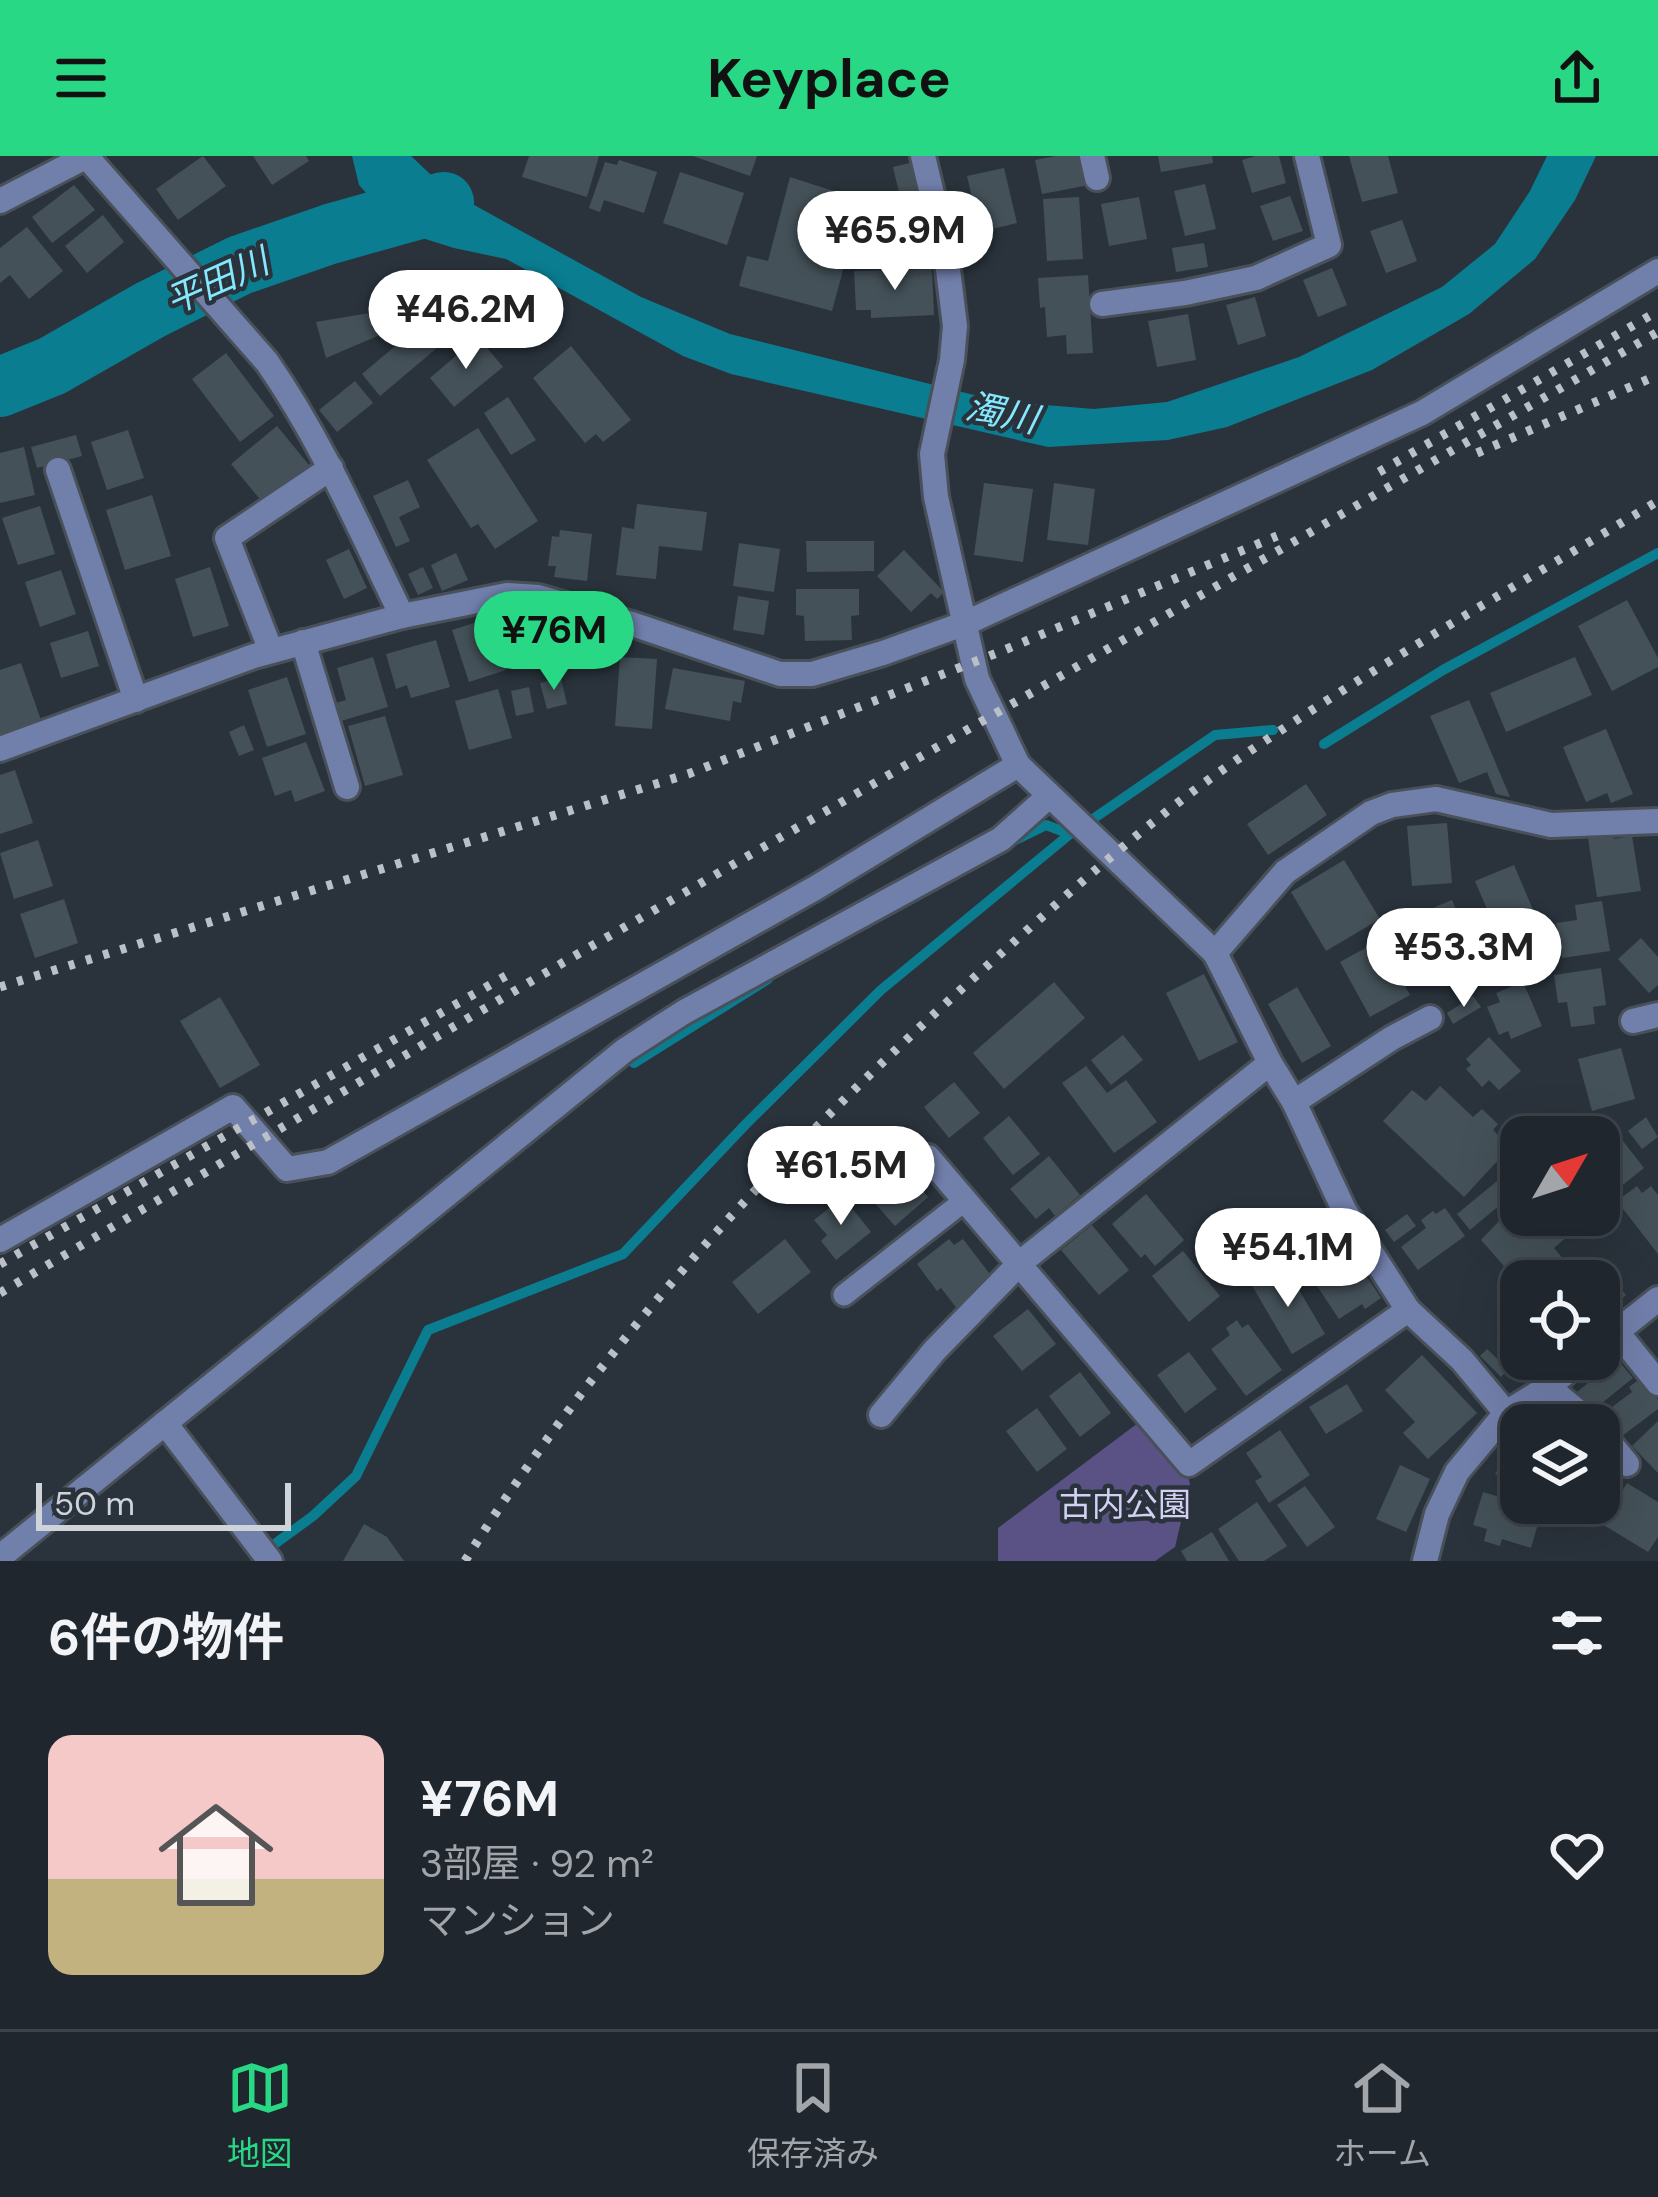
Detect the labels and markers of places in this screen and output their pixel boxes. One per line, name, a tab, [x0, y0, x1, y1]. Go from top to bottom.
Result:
pin: ¥65.9M	[797, 191, 993, 293]
pin: ¥46.2M	[368, 270, 564, 372]
pin: ¥76M	[483, 591, 625, 693]
pin: ¥53.3M	[1366, 908, 1562, 1010]
pin: ¥61.5M	[743, 1126, 939, 1228]
pin: ¥54.1M	[1190, 1208, 1386, 1310]

